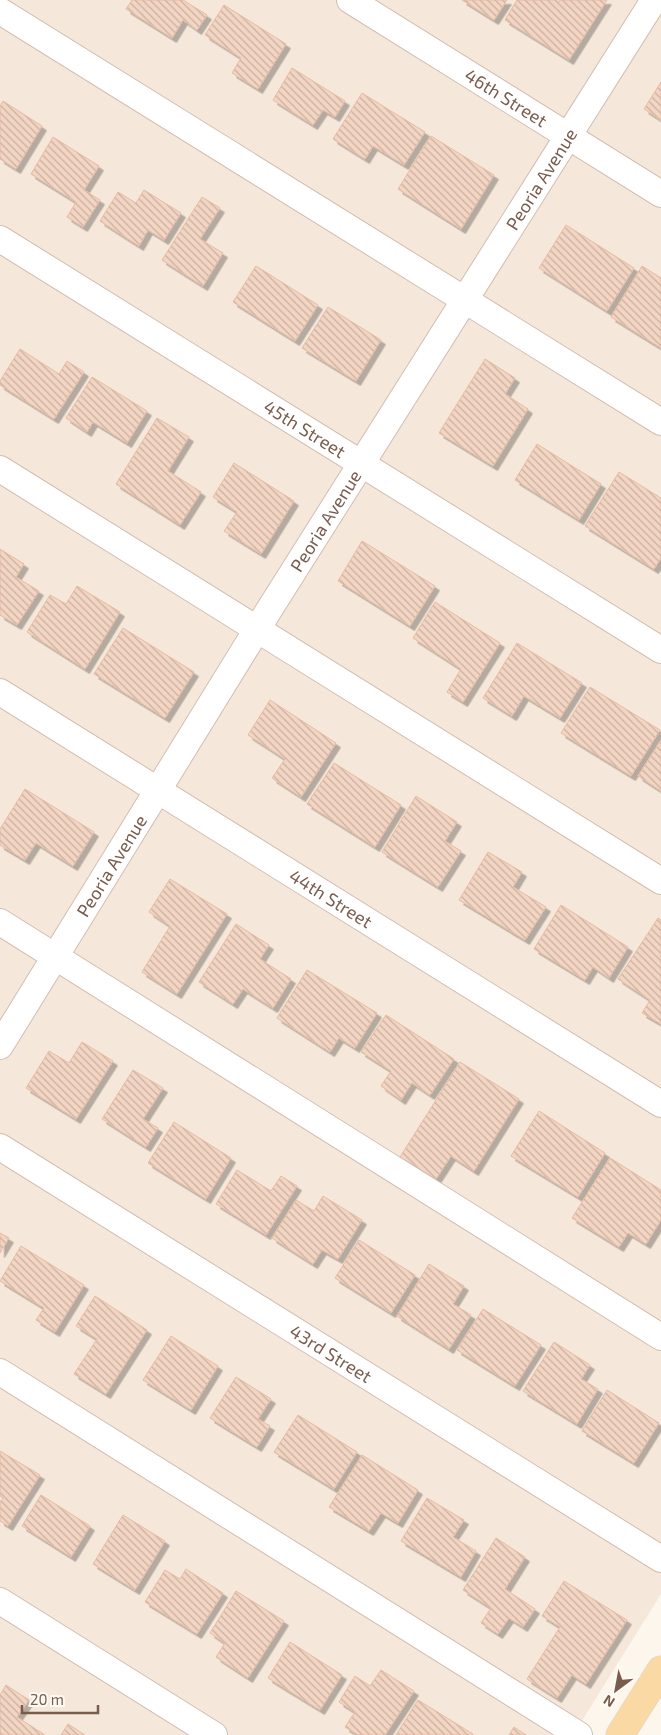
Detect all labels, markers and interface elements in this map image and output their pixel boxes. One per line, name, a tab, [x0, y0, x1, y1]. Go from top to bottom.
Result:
street label: 46th Street	[461, 64, 551, 131]
street label: Peoria Avenue	[501, 124, 581, 234]
street label: 45th Street	[260, 395, 350, 462]
street label: Peoria Avenue	[285, 466, 366, 576]
street label: Peoria Avenue	[72, 810, 151, 921]
street label: 44th Street	[285, 864, 377, 932]
street label: 43rd Street	[286, 1319, 376, 1387]
north arrow	[591, 1665, 641, 1715]
scale bar	[22, 1682, 99, 1714]
text: 20 m	[30, 1690, 64, 1708]
text: N	[600, 1692, 618, 1711]

